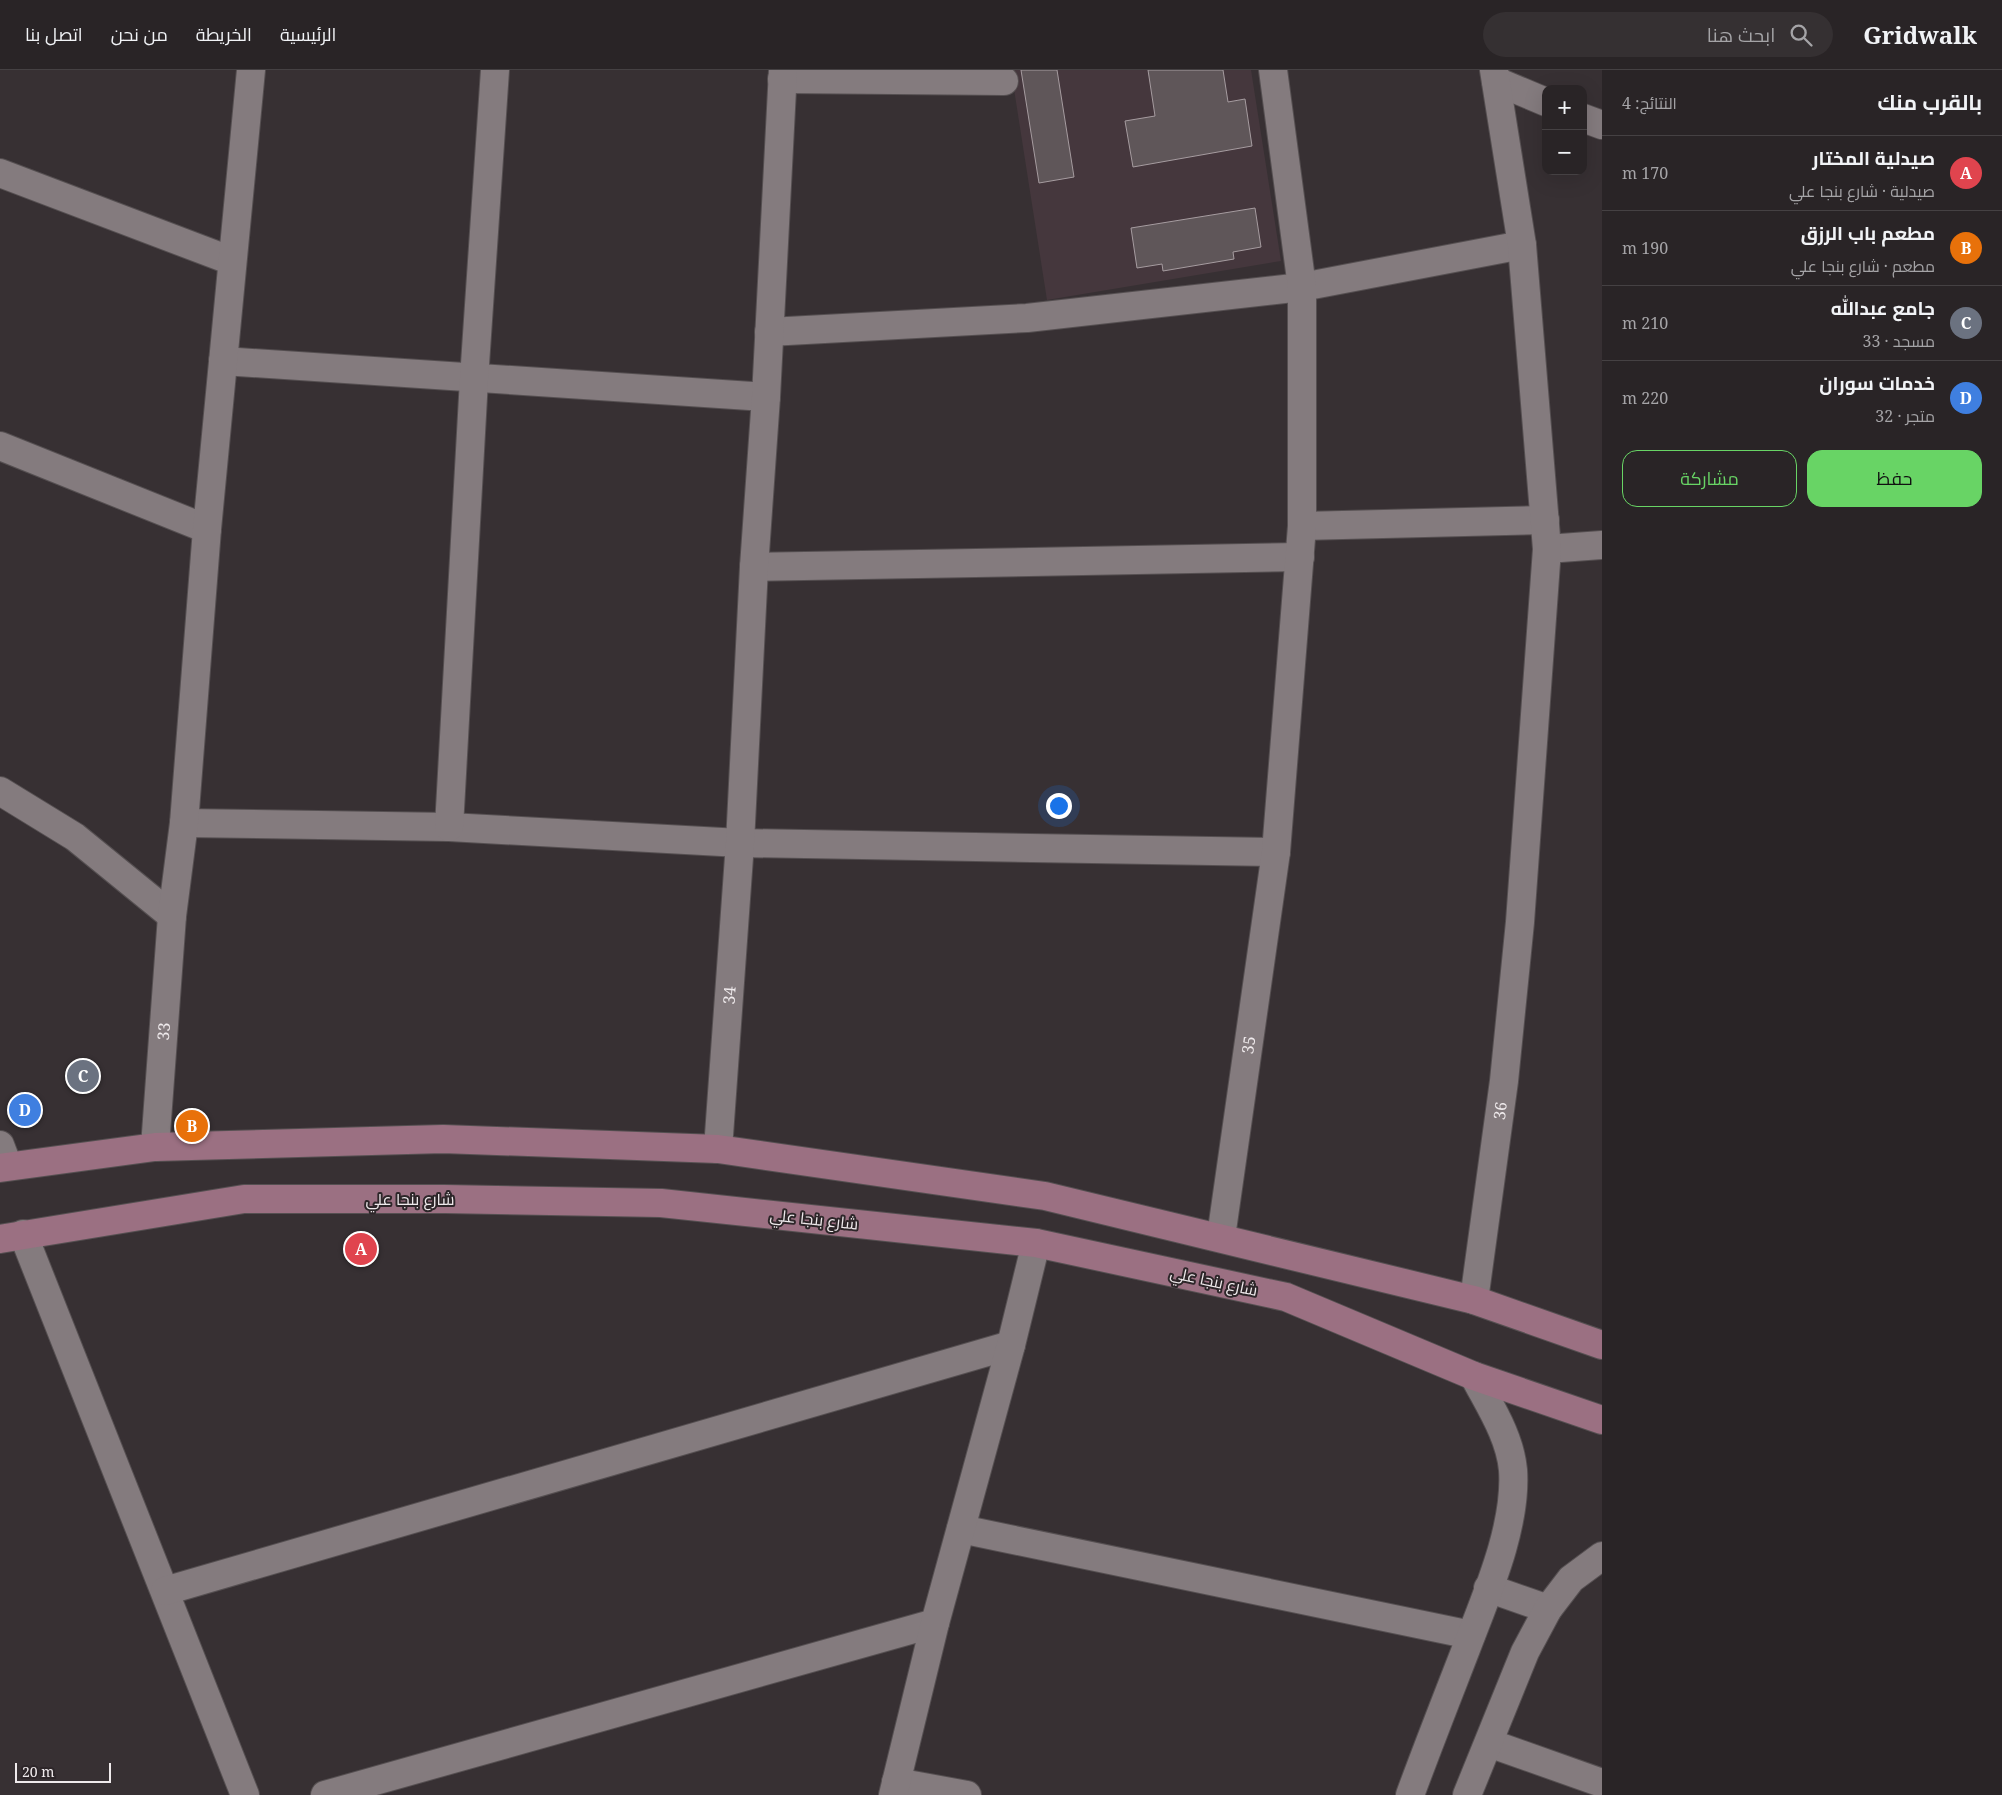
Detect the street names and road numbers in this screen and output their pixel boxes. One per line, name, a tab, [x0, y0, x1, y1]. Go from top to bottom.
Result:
street label: 34	[717, 986, 741, 1005]
street label: 33	[152, 1022, 175, 1041]
street label: 35	[1236, 1035, 1261, 1055]
street label: 36	[1488, 1100, 1512, 1121]
street label: شارع بنجا علي	[366, 1188, 454, 1213]
street label: شارع بنجا علي	[768, 1203, 859, 1238]
street label: شارع بنجا علي	[1168, 1261, 1260, 1304]

